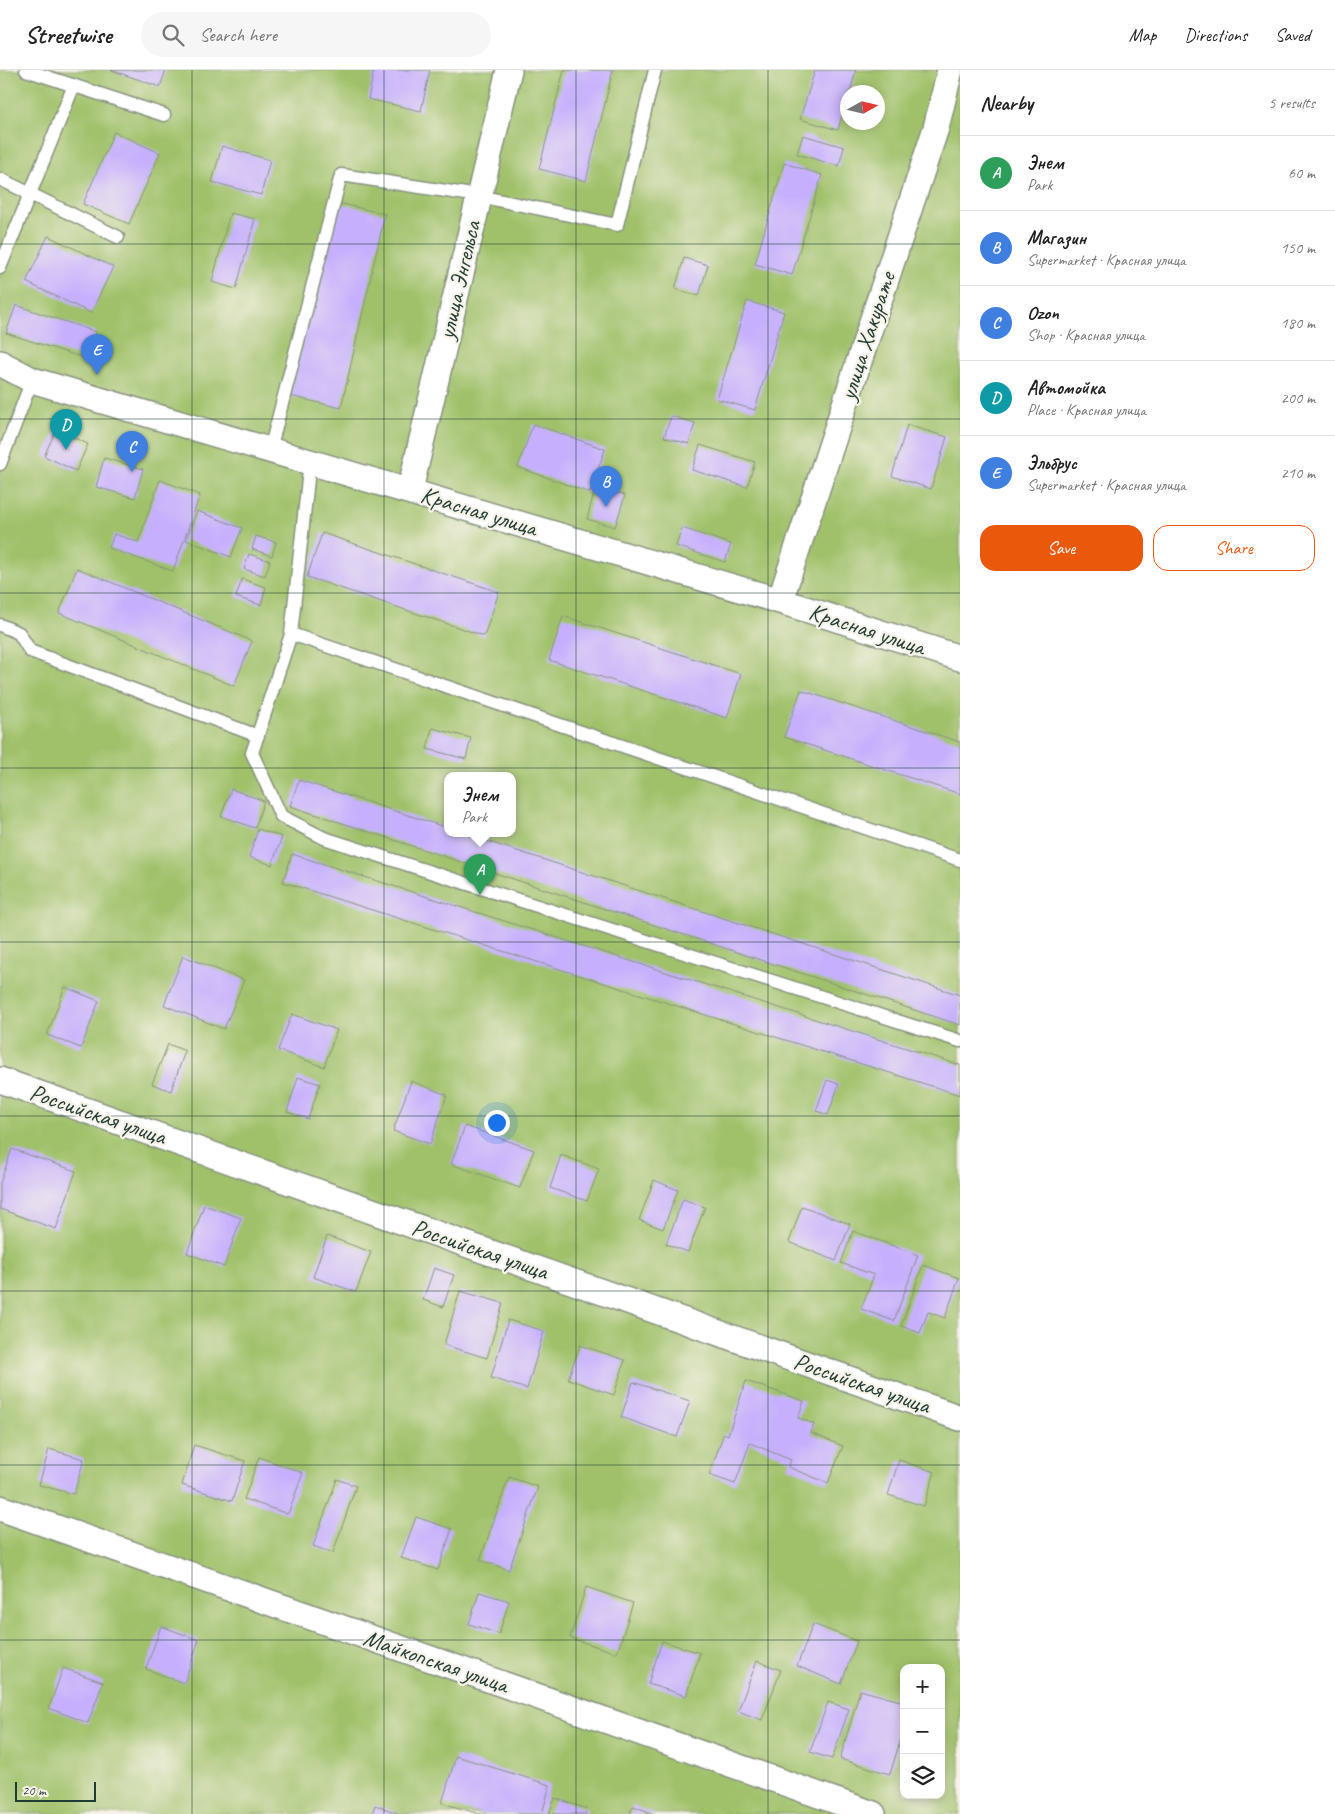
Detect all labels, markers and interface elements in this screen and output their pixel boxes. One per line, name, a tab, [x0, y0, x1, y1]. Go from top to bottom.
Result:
search box	[141, 12, 491, 57]
text: Streetwise	[25, 20, 111, 50]
icon: search	[159, 21, 187, 49]
text: Search here	[199, 23, 277, 47]
text: Map	[1129, 24, 1156, 46]
text: Directions	[1184, 24, 1247, 46]
text: Saved	[1275, 24, 1310, 46]
north arrow	[840, 85, 885, 130]
text: Nearby	[980, 90, 1033, 116]
text: 5 results	[1268, 93, 1315, 113]
text: Энем	[1027, 151, 1064, 175]
text: A	[992, 163, 1000, 183]
text: 60 m	[1288, 163, 1315, 183]
text: Park	[1027, 175, 1052, 195]
street label: улица Энгельса	[430, 217, 487, 344]
text: Магазин	[1027, 226, 1086, 250]
text: B	[992, 238, 1000, 258]
text: 150 m	[1281, 238, 1315, 258]
text: Supermarket · Красная улица	[1027, 250, 1186, 270]
street label: улица Хакурате	[832, 266, 902, 406]
text: Ozon	[1027, 301, 1059, 325]
text: C	[992, 313, 1000, 333]
text: 180 m	[1281, 313, 1315, 333]
text: Shop · Красная улица	[1027, 325, 1145, 345]
pin: E	[81, 334, 113, 375]
text: Автомойка	[1027, 376, 1105, 400]
text: D	[991, 388, 1001, 408]
text: 200 m	[1281, 388, 1315, 408]
text: Place · Красная улица	[1027, 400, 1146, 420]
pin: D	[50, 409, 82, 450]
pin: C	[116, 431, 148, 472]
text: Эльбрус	[1027, 451, 1077, 475]
text: E	[992, 463, 1000, 483]
text: 210 m	[1281, 463, 1315, 483]
pin: B	[590, 466, 622, 507]
text: Supermarket · Красная улица	[1027, 475, 1186, 495]
street label: Красная улица	[417, 479, 543, 543]
button: Save	[980, 525, 1143, 571]
button: Share	[1153, 525, 1315, 571]
street label: Красная улица	[805, 596, 931, 662]
popup	[444, 772, 516, 837]
text: Энем	[462, 783, 498, 807]
text: Park	[462, 807, 487, 827]
pin: A	[464, 854, 496, 895]
street label: Российская улица	[26, 1077, 171, 1152]
your location	[484, 1110, 510, 1136]
street label: Российская улица	[408, 1212, 553, 1287]
street label: Российская улица	[790, 1346, 935, 1421]
street label: Майкопская улица	[360, 1622, 514, 1700]
map controls	[900, 1664, 945, 1799]
button: +	[900, 1664, 945, 1709]
button: −	[900, 1709, 945, 1754]
button: layers	[900, 1754, 945, 1799]
scale bar	[15, 1779, 96, 1802]
text: 20 m	[22, 1782, 46, 1799]

